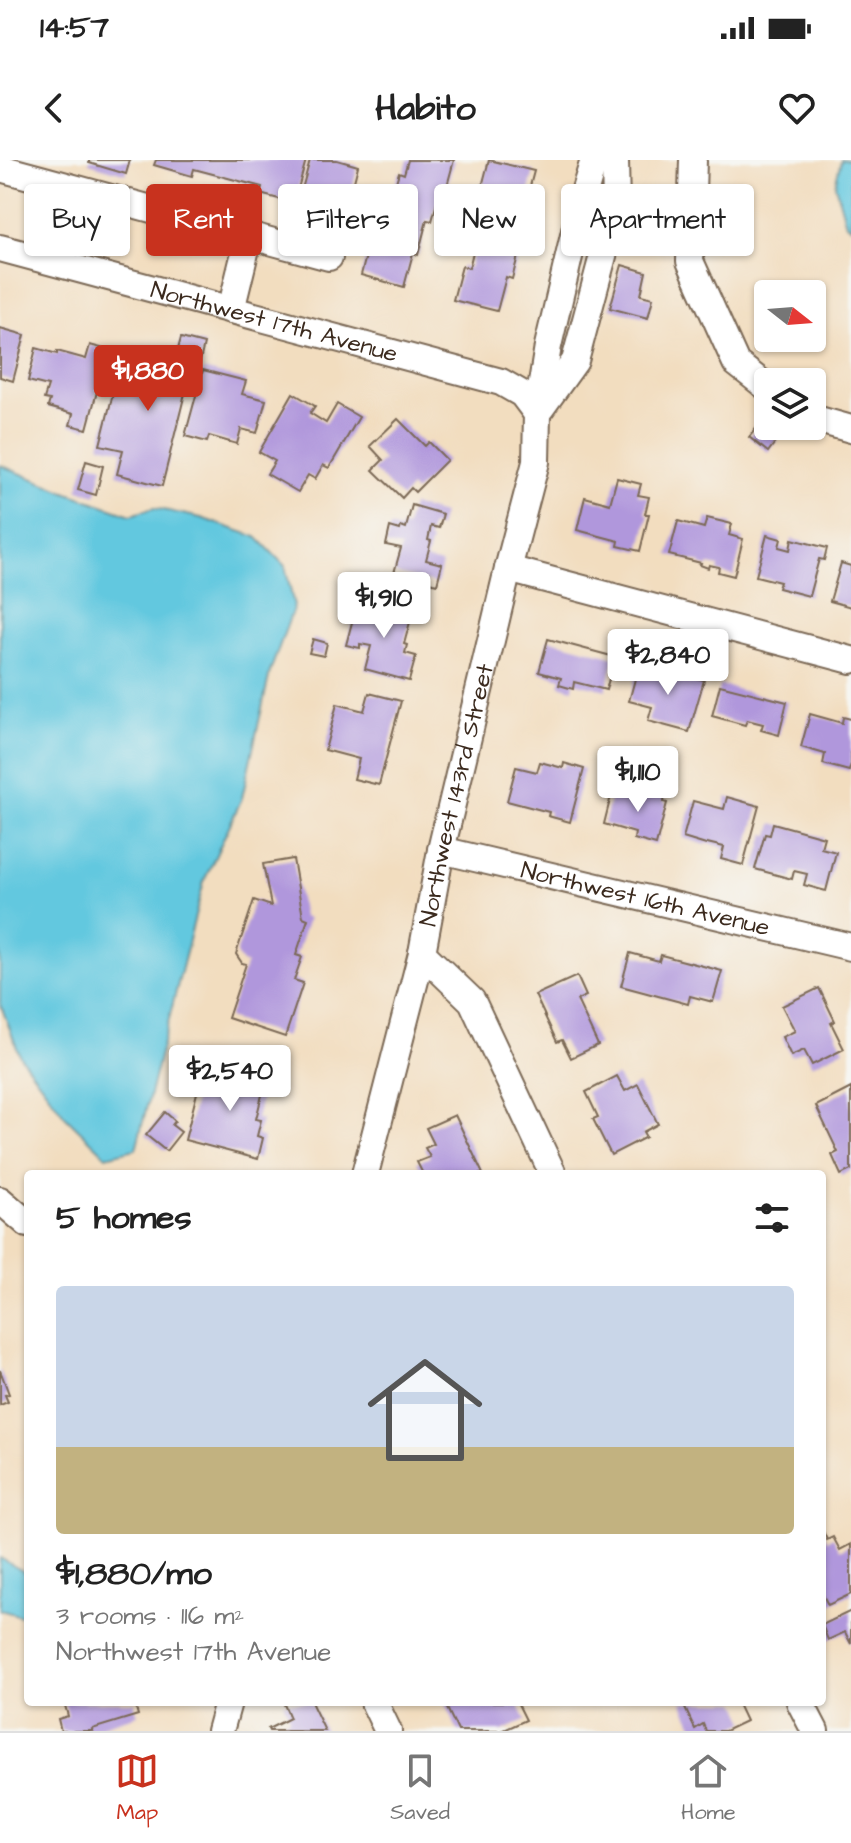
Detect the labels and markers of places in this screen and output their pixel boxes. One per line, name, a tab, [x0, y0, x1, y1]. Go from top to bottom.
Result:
pin: $1,880	[83, 345, 213, 413]
pin: $1,910	[319, 572, 449, 640]
pin: $2,840	[603, 629, 733, 697]
pin: $1,110	[573, 746, 703, 814]
pin: $2,540	[165, 1045, 295, 1113]

